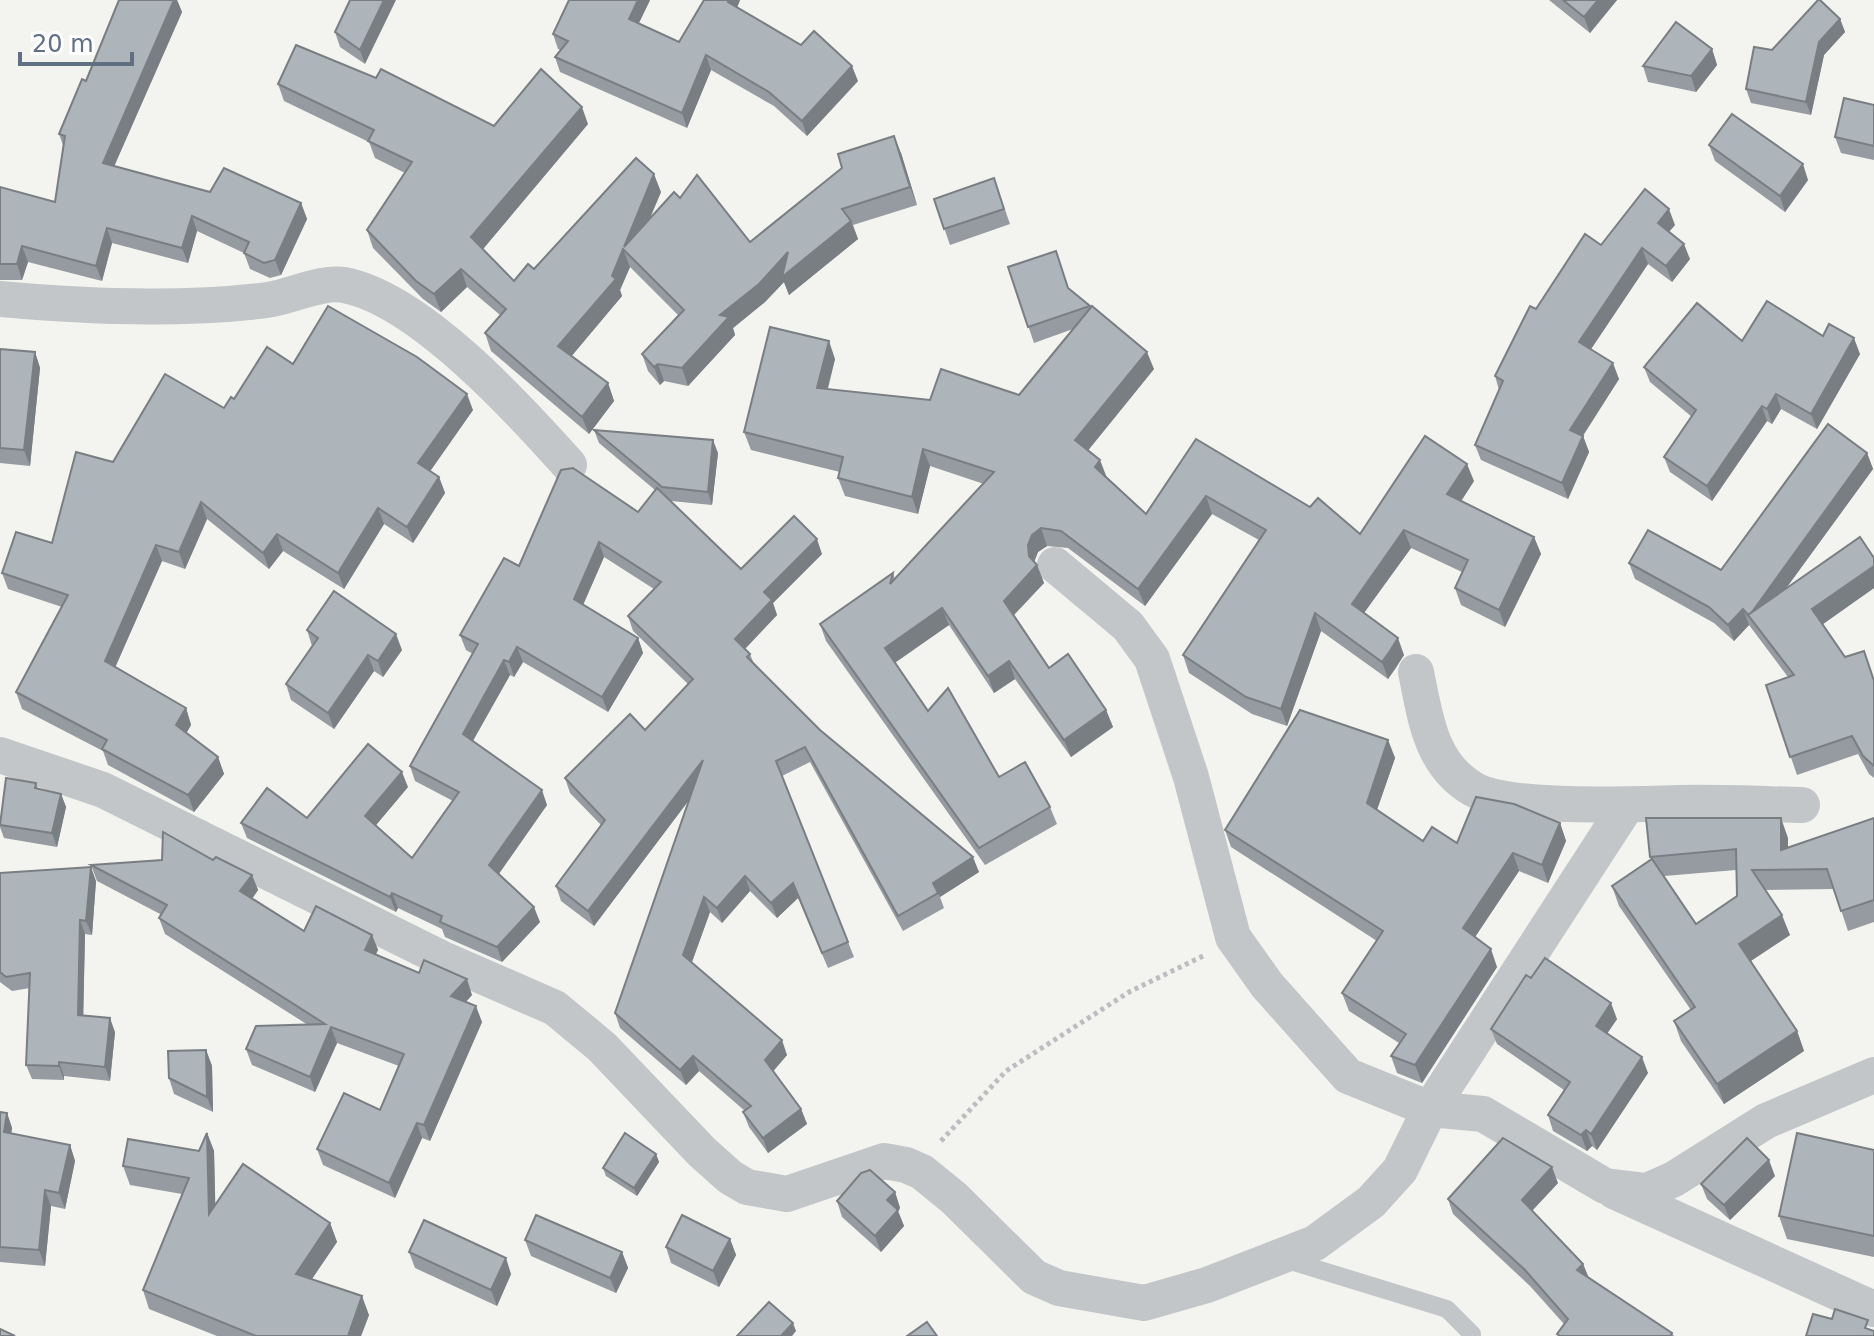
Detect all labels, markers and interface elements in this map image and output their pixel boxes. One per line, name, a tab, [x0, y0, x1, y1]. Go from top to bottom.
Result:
scale bar	[20, 16, 132, 66]
text: 20 m	[32, 30, 94, 58]

